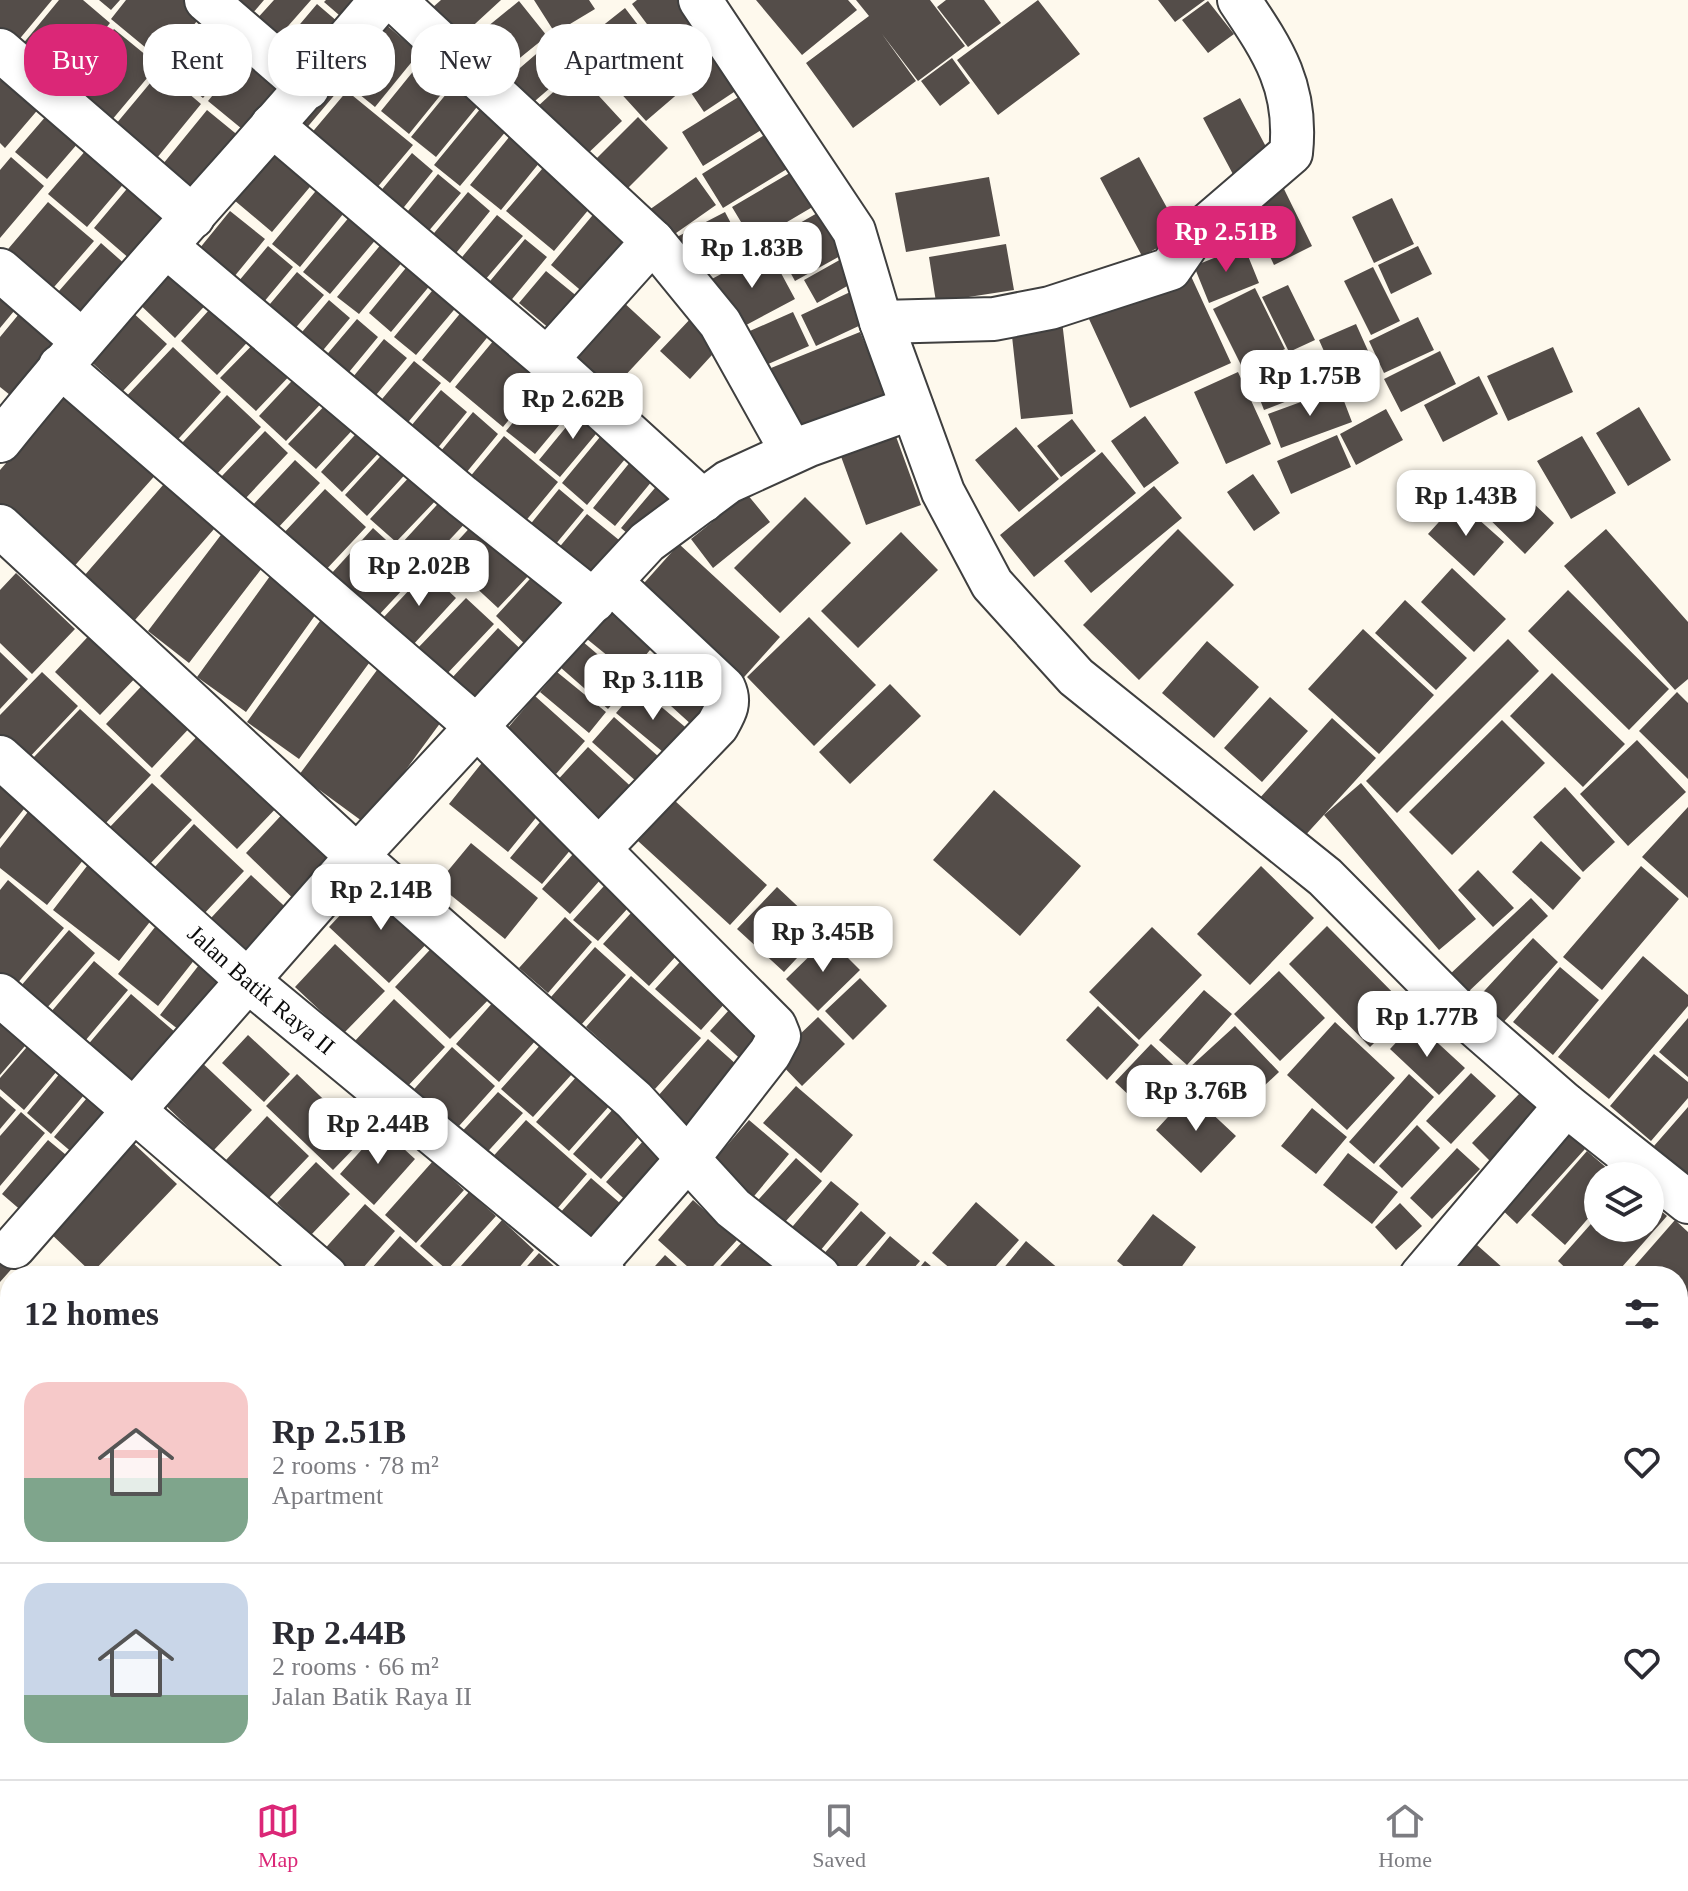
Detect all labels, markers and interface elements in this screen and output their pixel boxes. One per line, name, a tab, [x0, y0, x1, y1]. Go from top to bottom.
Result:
chip: Buy	[24, 24, 127, 96]
chip: Rent	[143, 24, 252, 96]
chip: Filters	[268, 24, 395, 96]
chip: New	[411, 24, 520, 96]
chip: Apartment	[536, 24, 712, 96]
pin: Rp 2.51B	[1143, 206, 1309, 274]
text: Rp 2.51B	[1175, 217, 1277, 246]
pin: Rp 1.83B	[669, 222, 835, 290]
text: Rp 1.83B	[701, 233, 803, 262]
pin: Rp 1.75B	[1227, 350, 1393, 418]
text: Rp 1.75B	[1259, 361, 1361, 390]
pin: Rp 2.62B	[490, 373, 656, 441]
text: Rp 2.62B	[522, 384, 624, 413]
pin: Rp 1.43B	[1383, 470, 1549, 538]
text: Rp 1.43B	[1415, 481, 1517, 510]
pin: Rp 2.02B	[336, 540, 502, 608]
text: Rp 2.02B	[368, 551, 470, 580]
pin: Rp 3.11B	[570, 654, 736, 722]
text: Rp 3.11B	[602, 665, 704, 694]
pin: Rp 2.14B	[298, 864, 464, 932]
text: Rp 2.14B	[330, 875, 432, 904]
pin: Rp 3.45B	[740, 906, 906, 974]
text: Rp 3.45B	[772, 917, 874, 946]
street label: Jalan Batik Raya II	[183, 920, 340, 1060]
pin: Rp 1.77B	[1344, 991, 1510, 1059]
text: Rp 1.77B	[1376, 1002, 1478, 1031]
pin: Rp 3.76B	[1113, 1065, 1279, 1133]
text: Rp 3.76B	[1145, 1076, 1247, 1105]
pin: Rp 2.44B	[295, 1098, 461, 1166]
text: Rp 2.44B	[327, 1109, 429, 1138]
map controls	[1584, 1162, 1664, 1242]
button: layers	[1584, 1162, 1664, 1242]
icon: filters	[1620, 1292, 1664, 1336]
text: 12 homes	[24, 1295, 159, 1332]
text: Rp 2.51B	[272, 1413, 406, 1450]
icon: home	[88, 1414, 184, 1510]
icon: heart	[1620, 1440, 1664, 1484]
text: 2 rooms · 78 m²	[272, 1451, 439, 1480]
text: Apartment	[272, 1481, 383, 1510]
text: Rp 2.44B	[272, 1614, 406, 1651]
icon: home	[88, 1615, 184, 1711]
icon: heart	[1620, 1641, 1664, 1685]
text: 2 rooms · 66 m²	[272, 1652, 439, 1681]
text: Jalan Batik Raya II	[272, 1682, 472, 1711]
tab: Map	[256, 1799, 300, 1873]
tab: Saved	[812, 1799, 866, 1873]
tab: Home	[1378, 1799, 1432, 1873]

